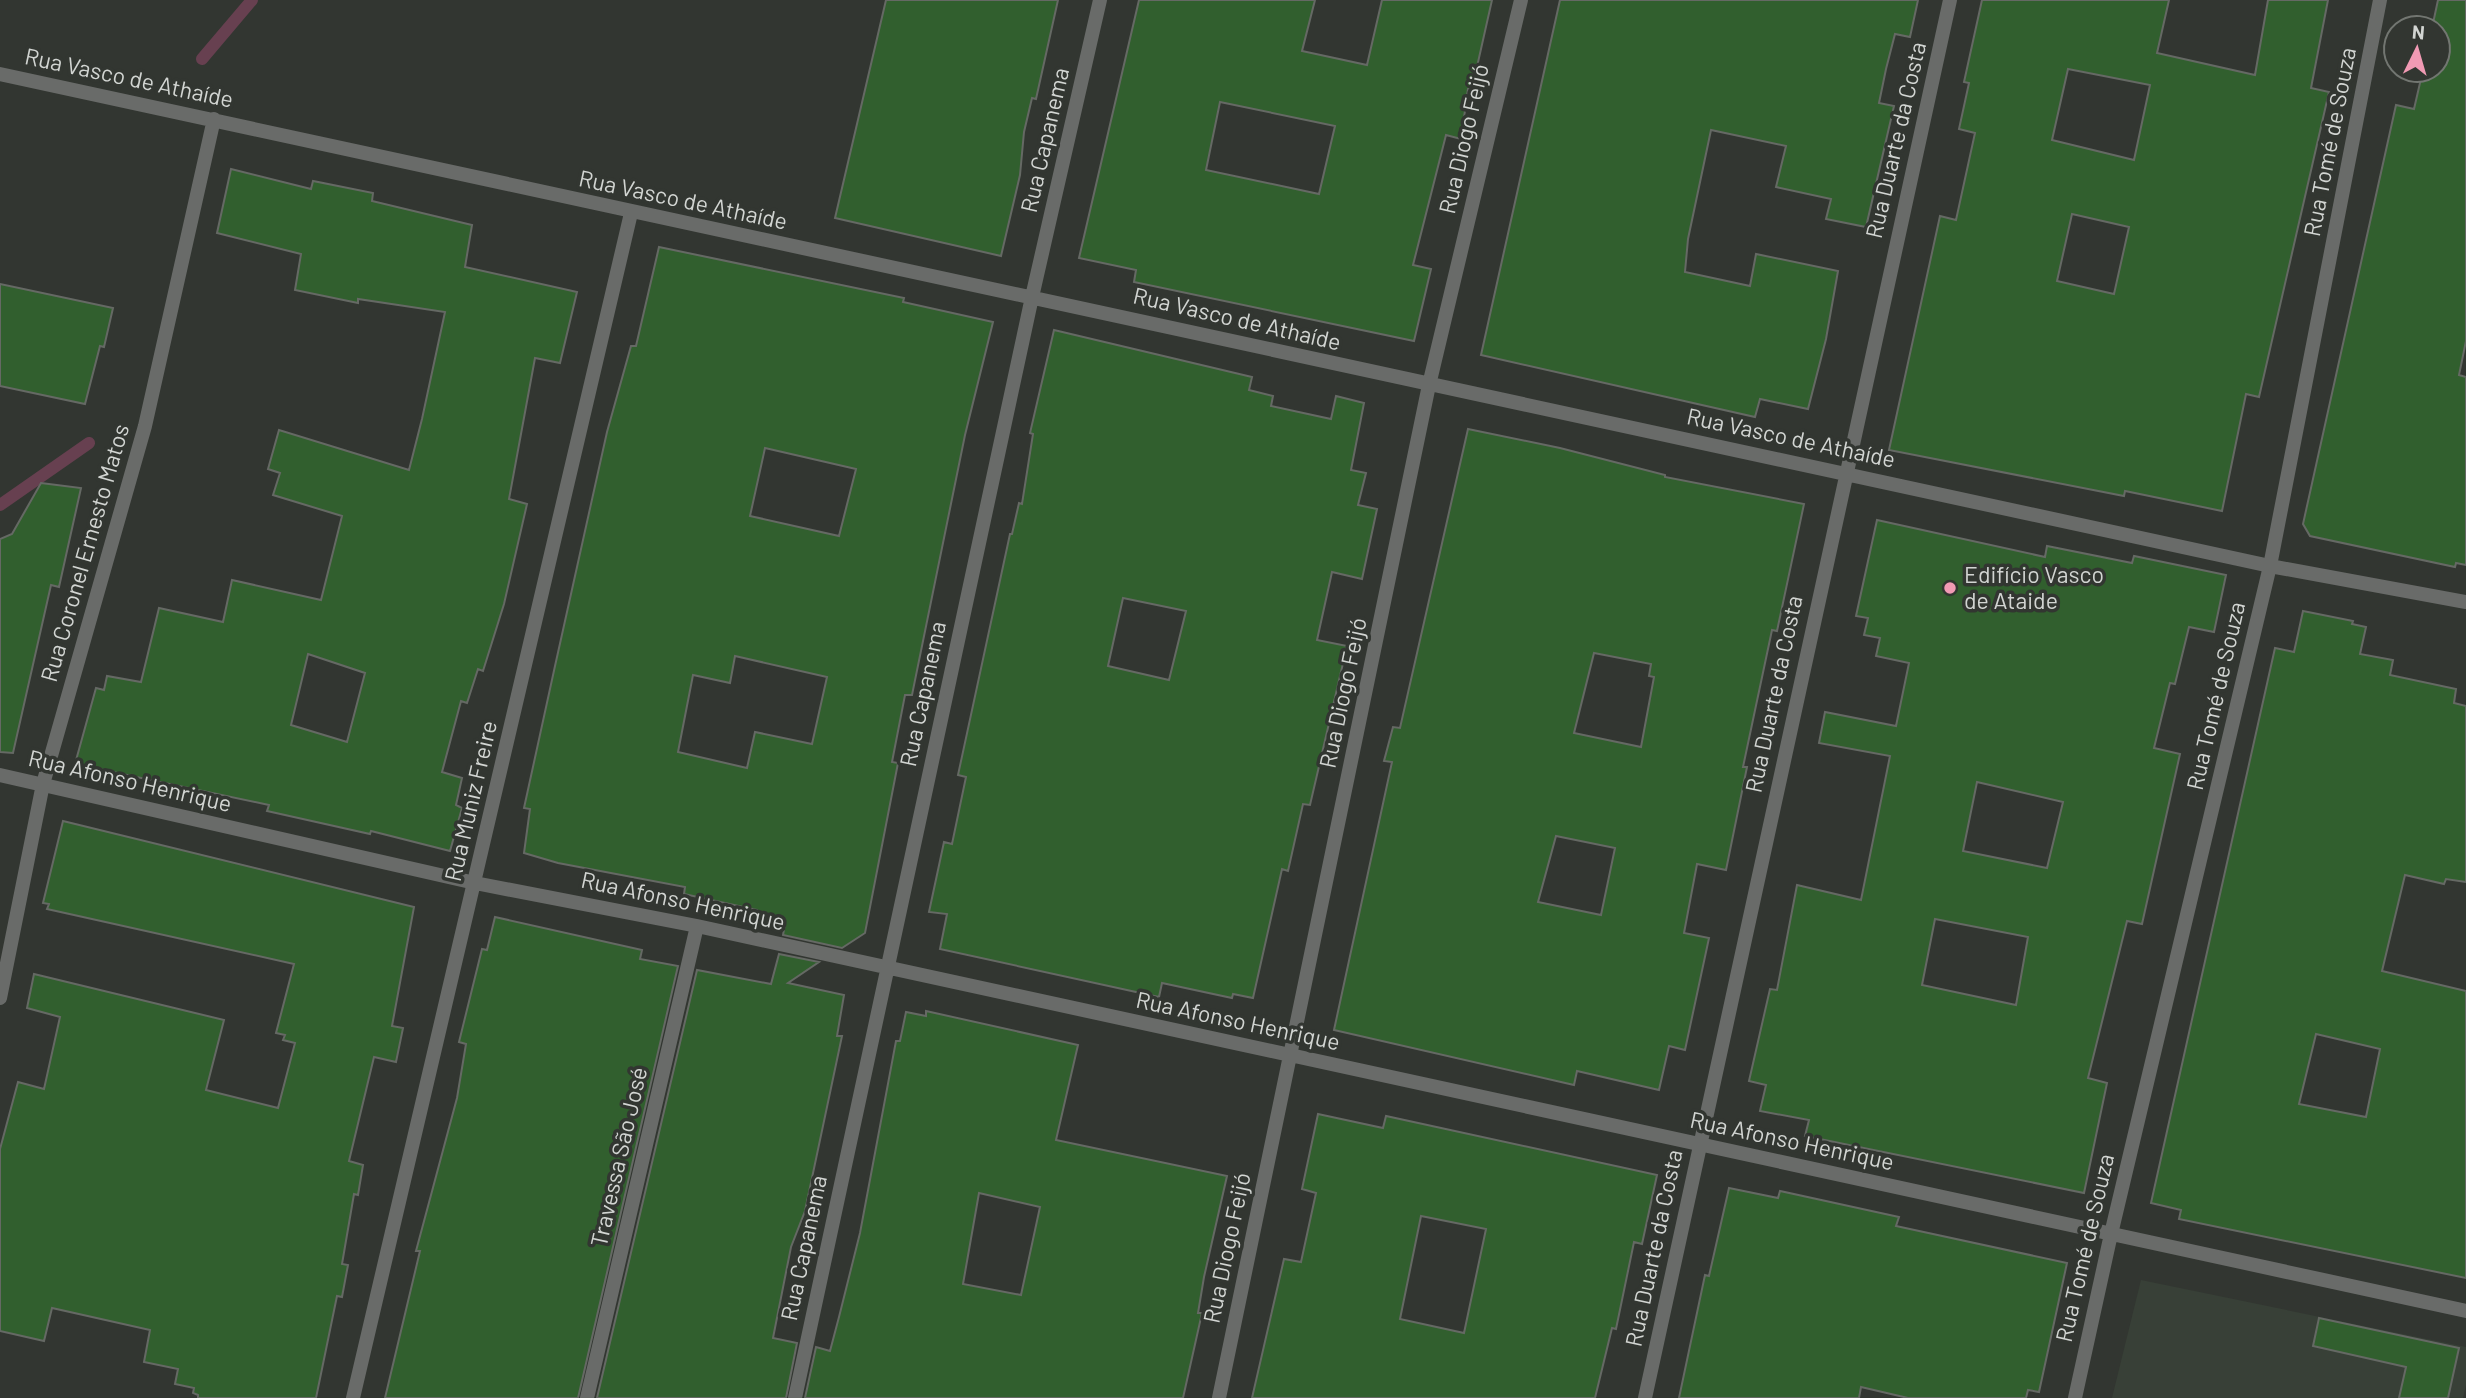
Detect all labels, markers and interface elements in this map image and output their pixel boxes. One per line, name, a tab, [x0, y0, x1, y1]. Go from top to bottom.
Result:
north arrow	[2382, 14, 2452, 84]
text: N	[2411, 20, 2426, 44]
street label: Rua Duarte da Costa	[1859, 39, 1931, 241]
street label: Rua Vasco de Athaíde	[22, 41, 236, 113]
street label: Rua Tomé de Souza	[2297, 45, 2361, 239]
street label: Rua Diogo Feijó	[1432, 61, 1494, 216]
street label: Rua Capanema	[1014, 65, 1074, 215]
street label: Rua Vasco de Athaíde	[576, 163, 790, 235]
street label: Rua Vasco de Athaíde	[1131, 280, 1344, 356]
street label: Rua Vasco de Athaíde	[1684, 401, 1898, 473]
street label: Rua Coronel Ernesto Matos	[34, 421, 134, 685]
place label: Edifício Vasco de Ataide	[1964, 560, 2104, 614]
marker: Edifício Vasco de Ataide	[1942, 580, 1958, 596]
street label: Rua Duarte da Costa	[1738, 593, 1808, 795]
street label: Rua Tomé de Souza	[2180, 599, 2250, 793]
street label: Rua Diogo Feijó	[1312, 615, 1372, 771]
street label: Rua Capanema	[893, 618, 951, 769]
street label: Rua Muniz Freire	[438, 718, 502, 884]
street label: Rua Afonso Henrique	[26, 743, 235, 817]
street label: Rua Afonso Henrique	[579, 865, 788, 935]
street label: Rua Afonso Henrique	[1134, 985, 1343, 1055]
street label: Travessa São José	[584, 1064, 652, 1249]
street label: Rua Afonso Henrique	[1688, 1105, 1897, 1175]
street label: Rua Duarte da Costa	[1618, 1147, 1688, 1349]
street label: Rua Tomé de Souza	[2049, 1151, 2119, 1345]
street label: Rua Diogo Feijó	[1196, 1170, 1256, 1326]
street label: Rua Capanema	[774, 1172, 832, 1323]

